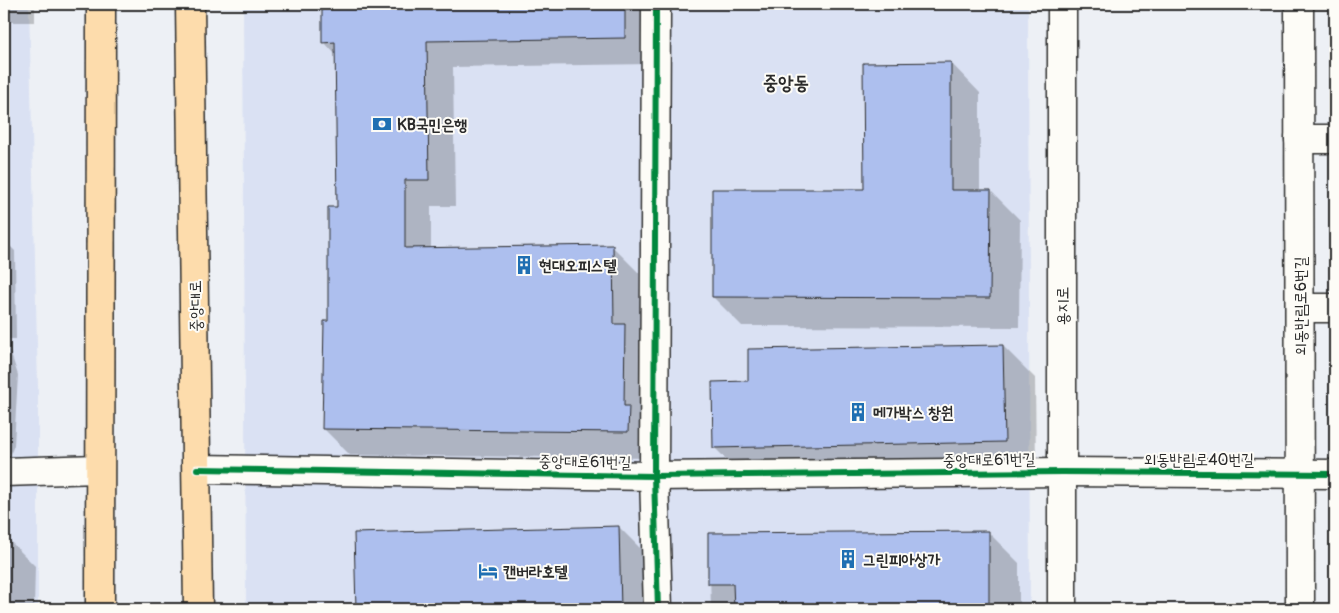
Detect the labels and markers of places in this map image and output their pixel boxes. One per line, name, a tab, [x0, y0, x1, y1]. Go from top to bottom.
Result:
bank icon: KB국민은행	[371, 113, 393, 135]
place label: KB국민은행	[397, 115, 467, 135]
building icon: 현대오피스텔	[513, 254, 535, 276]
place label: 현대오피스텔	[539, 256, 617, 276]
building icon: 메가박스 창원	[847, 401, 869, 423]
place label: 메가박스 창원	[873, 403, 954, 423]
building icon: 그린피아상가	[837, 548, 859, 570]
place label: 그린피아상가	[863, 550, 940, 570]
hotel icon: 캔버라호텔	[477, 560, 499, 582]
place label: 캔버라호텔	[503, 562, 569, 582]

